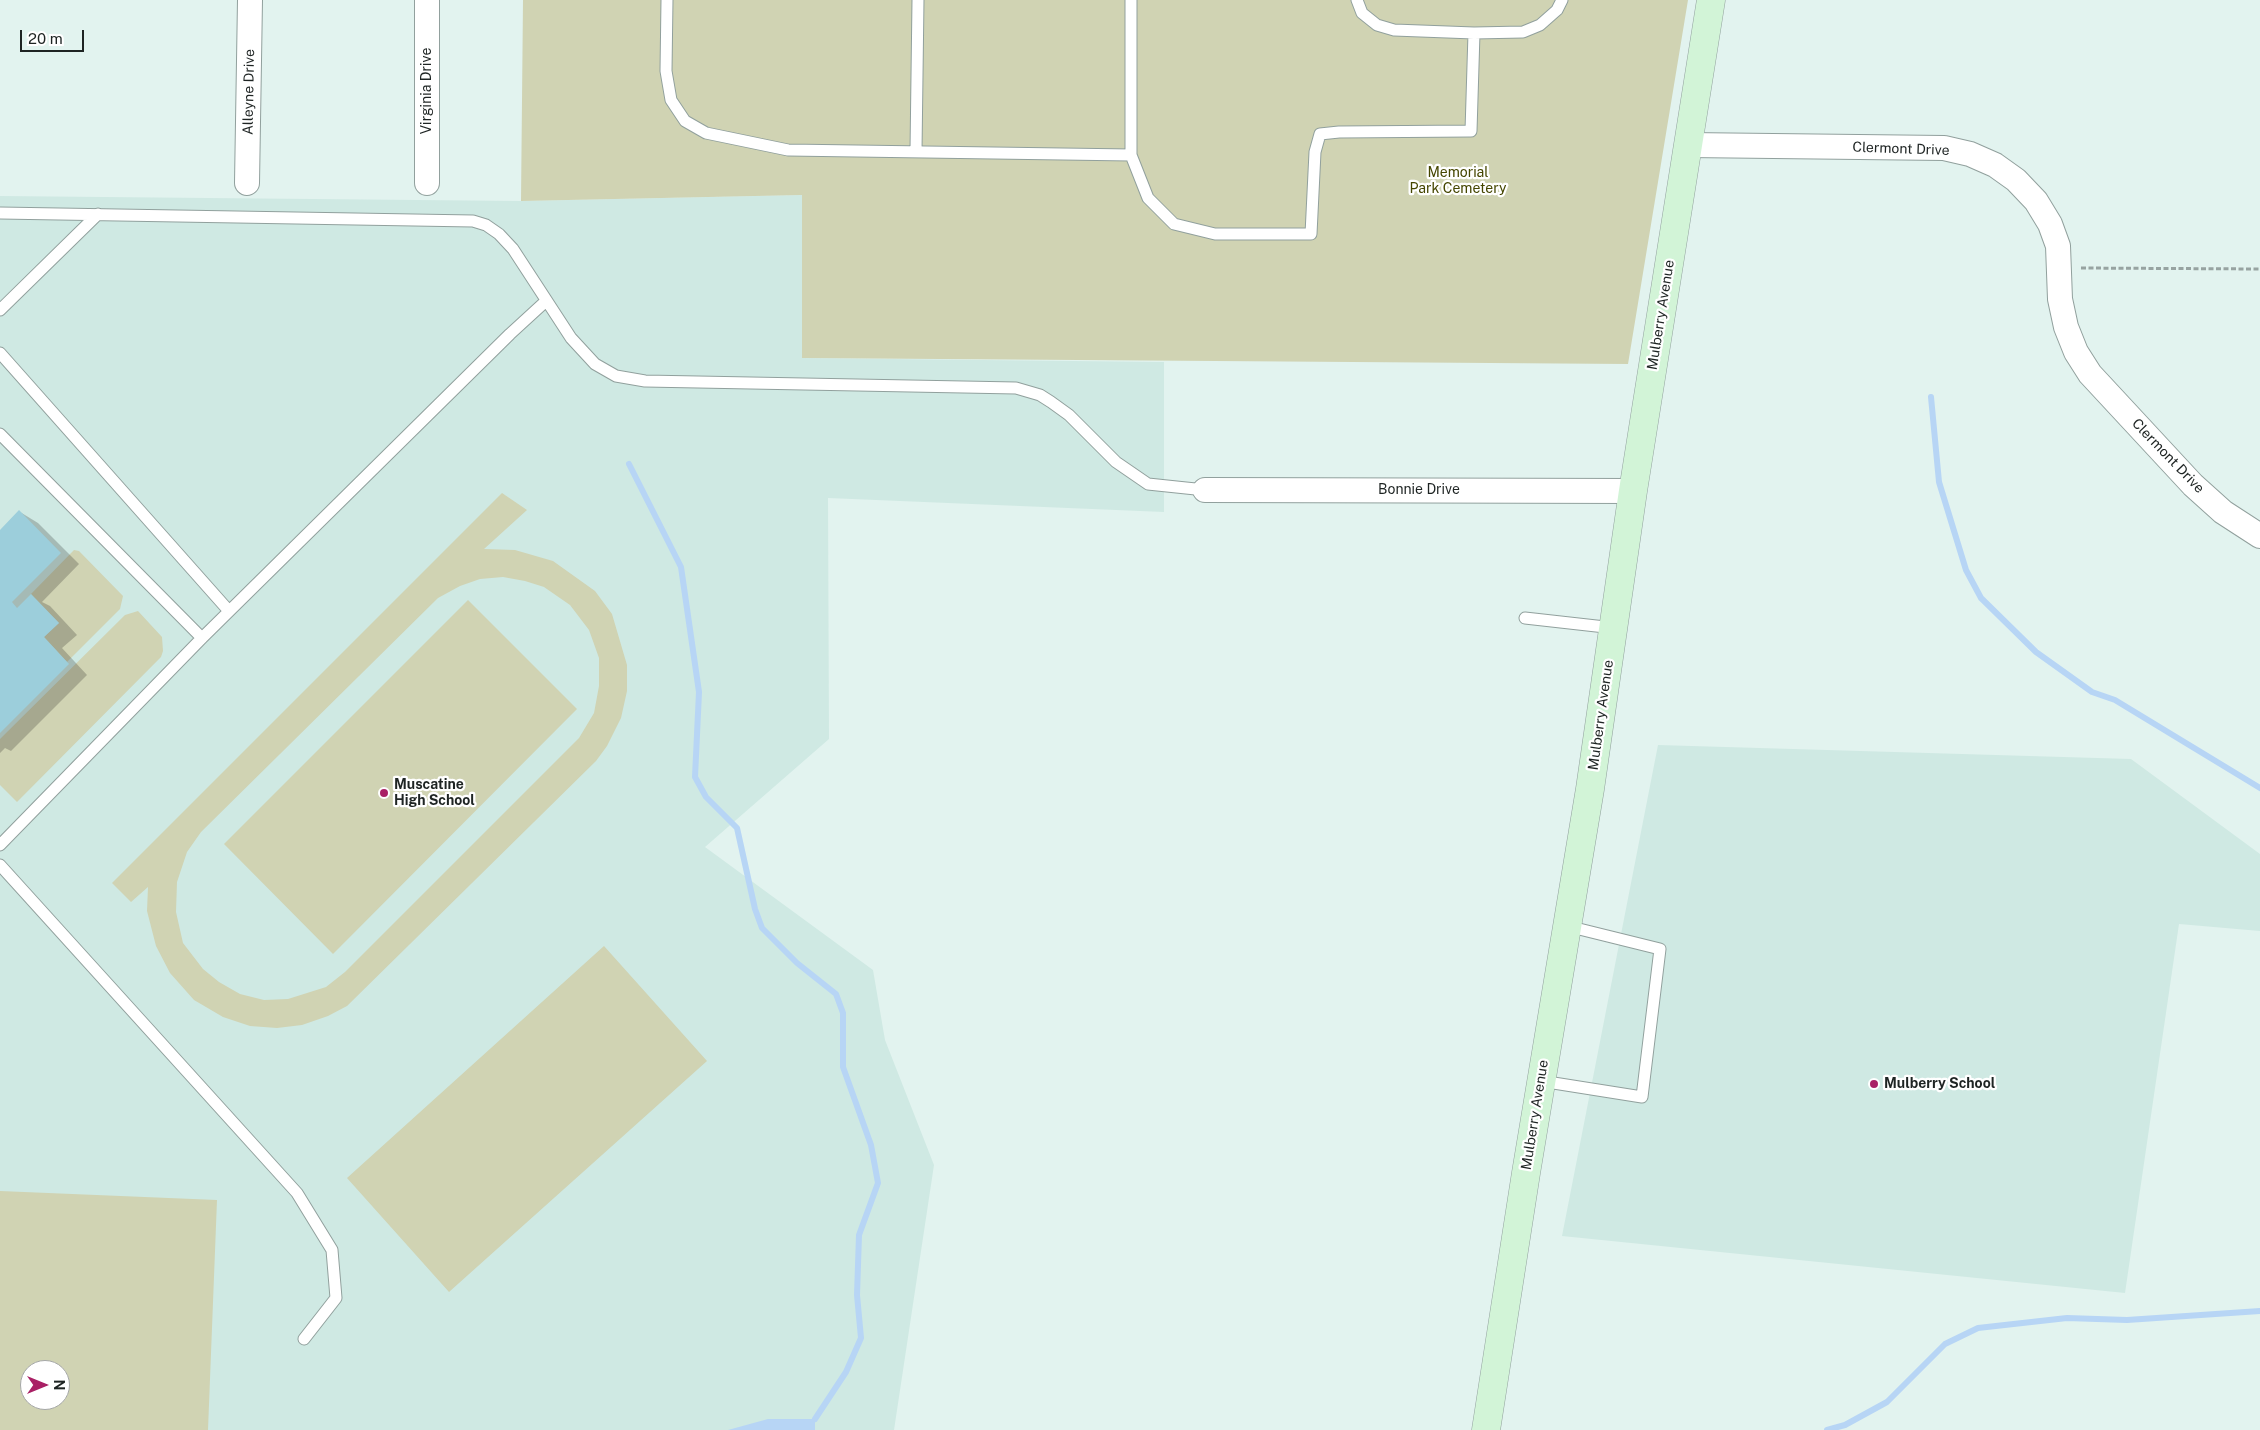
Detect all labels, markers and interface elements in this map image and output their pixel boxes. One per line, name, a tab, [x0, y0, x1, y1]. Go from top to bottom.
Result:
scale bar	[22, 20, 86, 52]
text: 20 m	[28, 30, 63, 47]
street label: Virginia Drive	[419, 48, 435, 134]
street label: Alleyne Drive	[240, 49, 258, 135]
street label: Clermont Drive	[1852, 139, 1950, 159]
park label: Memorial Park Cemetery	[1410, 165, 1506, 198]
street label: Mulberry Avenue	[1644, 259, 1678, 371]
street label: Clermont Drive	[2128, 415, 2208, 497]
street label: Bonnie Drive	[1378, 482, 1460, 498]
street label: Mulberry Avenue	[1585, 659, 1617, 771]
place label: Muscatine High School	[394, 777, 475, 810]
marker: Muscatine High School	[378, 787, 390, 799]
street label: Mulberry Avenue	[1518, 1059, 1552, 1171]
place label: Mulberry School	[1884, 1076, 1995, 1092]
marker: Mulberry School	[1868, 1078, 1880, 1090]
north arrow	[20, 1360, 70, 1410]
text: N	[51, 1380, 67, 1390]

